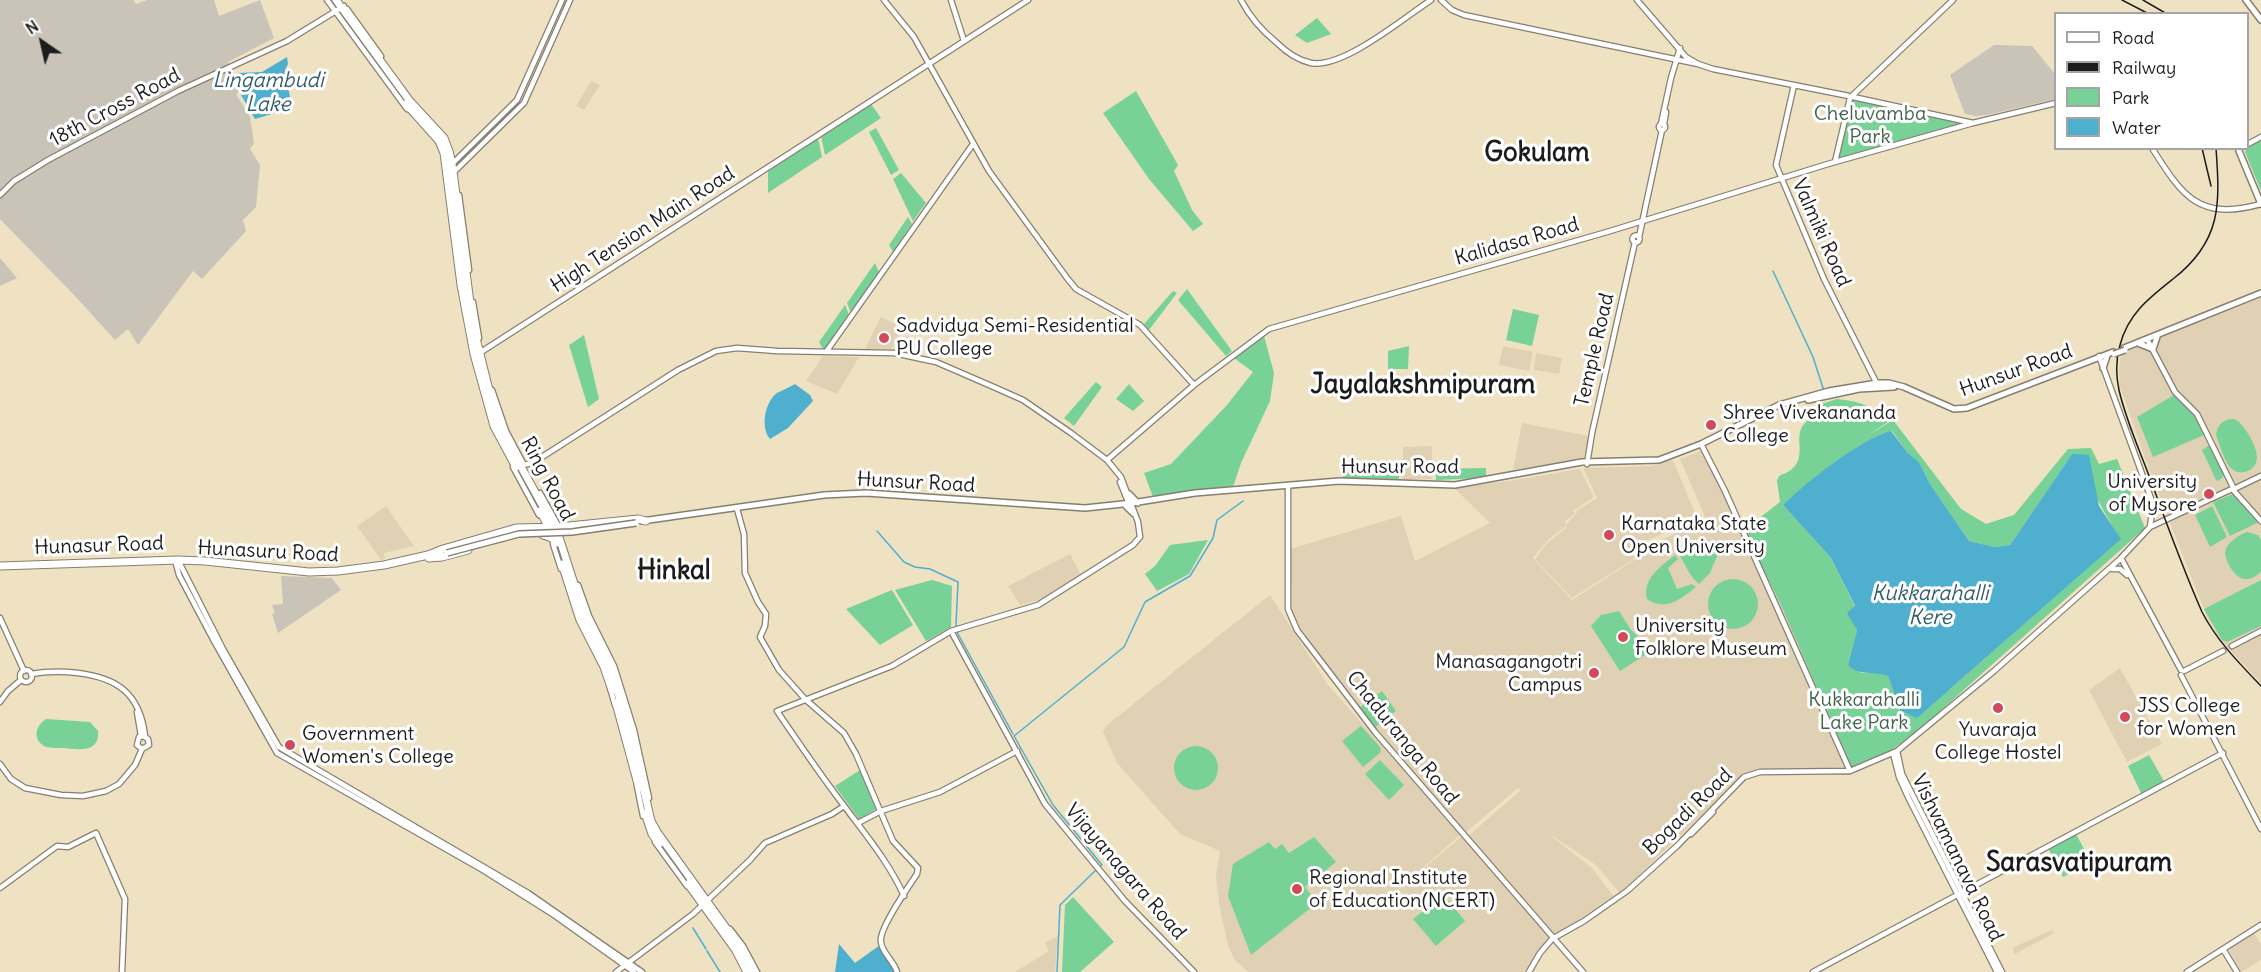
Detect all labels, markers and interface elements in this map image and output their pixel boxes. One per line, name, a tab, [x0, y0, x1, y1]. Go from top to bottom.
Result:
north arrow	[12, 12, 72, 72]
legend	[2054, 12, 2249, 150]
text: N	[22, 16, 42, 38]
text: Road	[2112, 26, 2154, 49]
text: Railway	[2112, 56, 2176, 79]
street label: 18th Cross Road	[46, 63, 184, 153]
water label: Lingambudi Lake	[212, 68, 324, 118]
text: Park	[2112, 86, 2149, 109]
park label: Cheluvamba Park	[1814, 102, 1926, 149]
text: Water	[2112, 116, 2161, 139]
district label: Gokulam	[1484, 138, 1590, 170]
street label: High Tension Main Road	[547, 162, 739, 298]
street label: Valmiki Road	[1786, 175, 1856, 291]
street label: Kalidasa Road	[1452, 213, 1582, 271]
street label: Temple Road	[1570, 291, 1620, 409]
place label: Sadvidya Semi-Residential PU College	[896, 314, 1134, 361]
marker: Sadvidya Semi-Residential PU College	[877, 331, 891, 345]
street label: Hunsur Road	[1956, 340, 2076, 402]
district label: Jayalakshmipuram	[1311, 370, 1535, 402]
place label: Shree Vivekananda College	[1723, 401, 1896, 448]
marker: Shree Vivekananda College	[1704, 418, 1718, 432]
street label: Ring Road	[515, 433, 579, 525]
street label: Hunsur Road	[1341, 455, 1459, 479]
street label: Hunsur Road	[856, 468, 976, 498]
place label: University of Mysore	[2107, 470, 2197, 517]
marker: University of Mysore	[2202, 487, 2216, 501]
place label: Karnataka State Open University	[1621, 512, 1766, 559]
marker: Karnataka State Open University	[1602, 528, 1616, 542]
street label: Hunasur Road	[34, 532, 164, 560]
street label: Hunasuru Road	[197, 536, 339, 568]
district label: Hinkal	[637, 556, 711, 588]
water label: Kukkarahalli Kere	[1872, 581, 1988, 631]
place label: University Folklore Museum	[1635, 614, 1787, 661]
marker: University Folklore Museum	[1616, 630, 1630, 644]
place label: Manasagangotri Campus	[1435, 650, 1582, 697]
street label: Chaduranga Road	[1341, 666, 1463, 810]
marker: Manasagangotri Campus	[1587, 666, 1601, 680]
park label: Kukkarahalli Lake Park	[1808, 688, 1920, 735]
place label: JSS College for Women	[2137, 694, 2240, 741]
marker: Yuvaraja College Hostel	[1991, 701, 2005, 715]
marker: JSS College for Women	[2118, 710, 2132, 724]
place label: Yuvaraja College Hostel	[1934, 718, 2062, 765]
place label: Government Women's College	[302, 722, 454, 769]
marker: Government Women's College	[283, 738, 297, 752]
street label: Bogadi Road	[1638, 764, 1738, 860]
street label: Vishvamanava Road	[1906, 770, 2008, 946]
street label: Vijayanagara Road	[1060, 799, 1190, 945]
district label: Sarasvatipuram	[1986, 848, 2172, 880]
place label: Regional Institute of Education(NCERT)	[1309, 866, 1495, 913]
marker: Regional Institute of Education(NCERT)	[1290, 882, 1304, 896]

